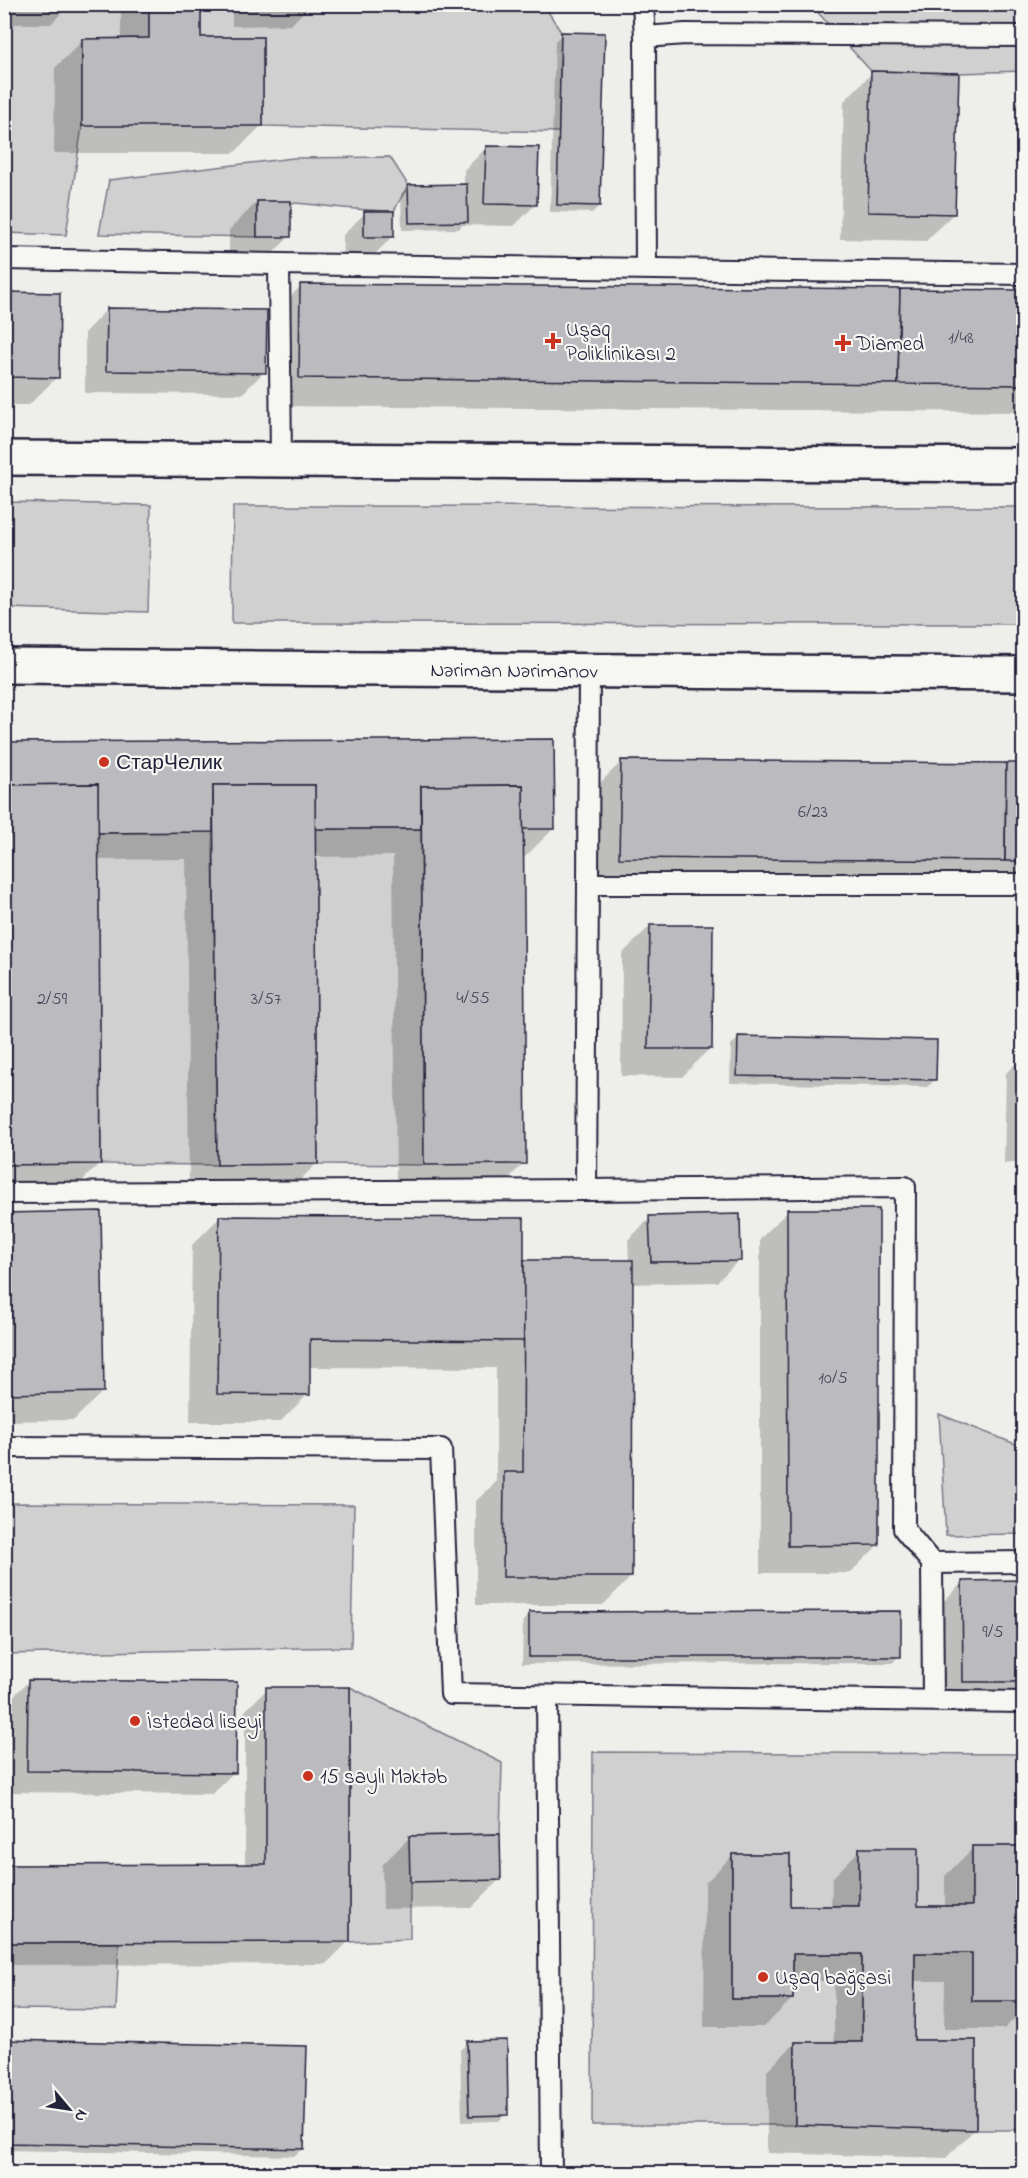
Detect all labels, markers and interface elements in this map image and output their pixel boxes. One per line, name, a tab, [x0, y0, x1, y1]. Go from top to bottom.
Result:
place label: Uşaq Poliklinikası 2	[566, 316, 676, 370]
house number: 1/48	[948, 326, 974, 352]
place label: Diamed	[855, 330, 924, 360]
marker: Uşaq Poliklinikası 2	[544, 332, 562, 350]
marker: Diamed	[834, 334, 852, 352]
street label: Nəriman Nərimanov	[430, 656, 599, 688]
place label: СтарЧелик	[116, 749, 223, 779]
marker: СтарЧелик	[97, 755, 111, 769]
house number: 6/23	[798, 800, 828, 826]
house number: 4/55	[456, 986, 490, 1012]
house number: 2/59	[37, 987, 68, 1013]
house number: 3/57	[251, 987, 282, 1013]
house number: 10/5	[818, 1366, 848, 1392]
house number: 9/5	[982, 1620, 1004, 1646]
place label: İstedad liseyi	[147, 1708, 262, 1740]
marker: İstedad liseyi	[128, 1714, 142, 1728]
place label: 15 saylı Məktəb	[320, 1763, 447, 1795]
marker: 15 saylı Məktəb	[301, 1769, 315, 1783]
place label: Uşaq bağçasi	[775, 1964, 891, 1996]
marker: Uşaq bağçasi	[756, 1970, 770, 1984]
north arrow	[39, 2079, 99, 2139]
text: N	[67, 2105, 93, 2126]

